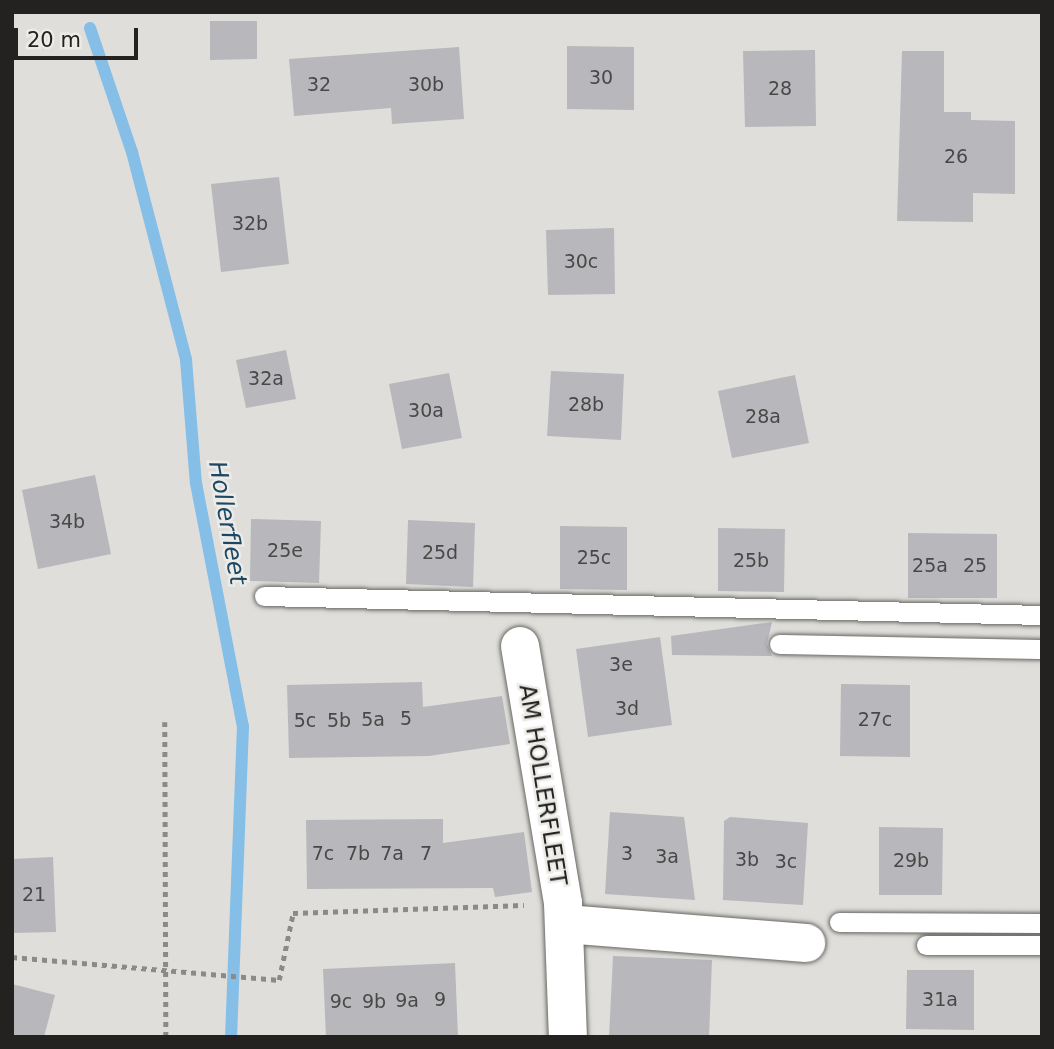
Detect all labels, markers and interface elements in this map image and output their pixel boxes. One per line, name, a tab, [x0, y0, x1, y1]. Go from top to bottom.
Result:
scale bar	[18, 14, 142, 58]
text: 20 m	[27, 28, 81, 52]
house number: 30	[589, 67, 613, 89]
house number: 32	[307, 74, 331, 96]
house number: 30b	[408, 74, 444, 96]
house number: 28	[768, 78, 792, 100]
house number: 26	[944, 146, 968, 168]
house number: 32b	[232, 213, 268, 235]
house number: 30c	[564, 251, 598, 273]
house number: 32a	[248, 368, 284, 390]
house number: 28b	[568, 394, 604, 416]
house number: 30a	[408, 400, 444, 422]
house number: 28a	[745, 406, 781, 428]
water label: Hollerfleet	[202, 459, 252, 587]
house number: 34b	[49, 511, 85, 533]
house number: 25e	[267, 540, 303, 562]
house number: 25d	[422, 542, 458, 564]
house number: 25c	[577, 547, 611, 569]
house number: 25b	[733, 550, 769, 572]
house number: 25a	[912, 555, 948, 577]
house number: 25	[963, 555, 987, 577]
house number: 3e	[609, 654, 633, 676]
street label: AM HOLLERFLEET	[513, 682, 573, 888]
house number: 3d	[615, 698, 639, 720]
house number: 5	[400, 708, 412, 730]
house number: 5a	[361, 709, 385, 731]
house number: 27c	[858, 709, 892, 731]
house number: 5c	[294, 710, 316, 732]
house number: 5b	[327, 710, 351, 732]
house number: 7c	[312, 843, 334, 865]
house number: 7b	[346, 843, 370, 865]
house number: 7a	[380, 843, 404, 865]
house number: 7	[420, 843, 432, 865]
house number: 3	[621, 843, 633, 865]
house number: 3a	[655, 846, 679, 868]
house number: 3b	[735, 849, 759, 871]
house number: 29b	[893, 850, 929, 872]
house number: 3c	[775, 851, 797, 873]
house number: 21	[22, 884, 46, 906]
house number: 9	[434, 989, 446, 1011]
house number: 31a	[922, 989, 958, 1011]
house number: 9a	[395, 990, 419, 1012]
house number: 9c	[330, 991, 352, 1013]
house number: 9b	[362, 991, 386, 1013]

